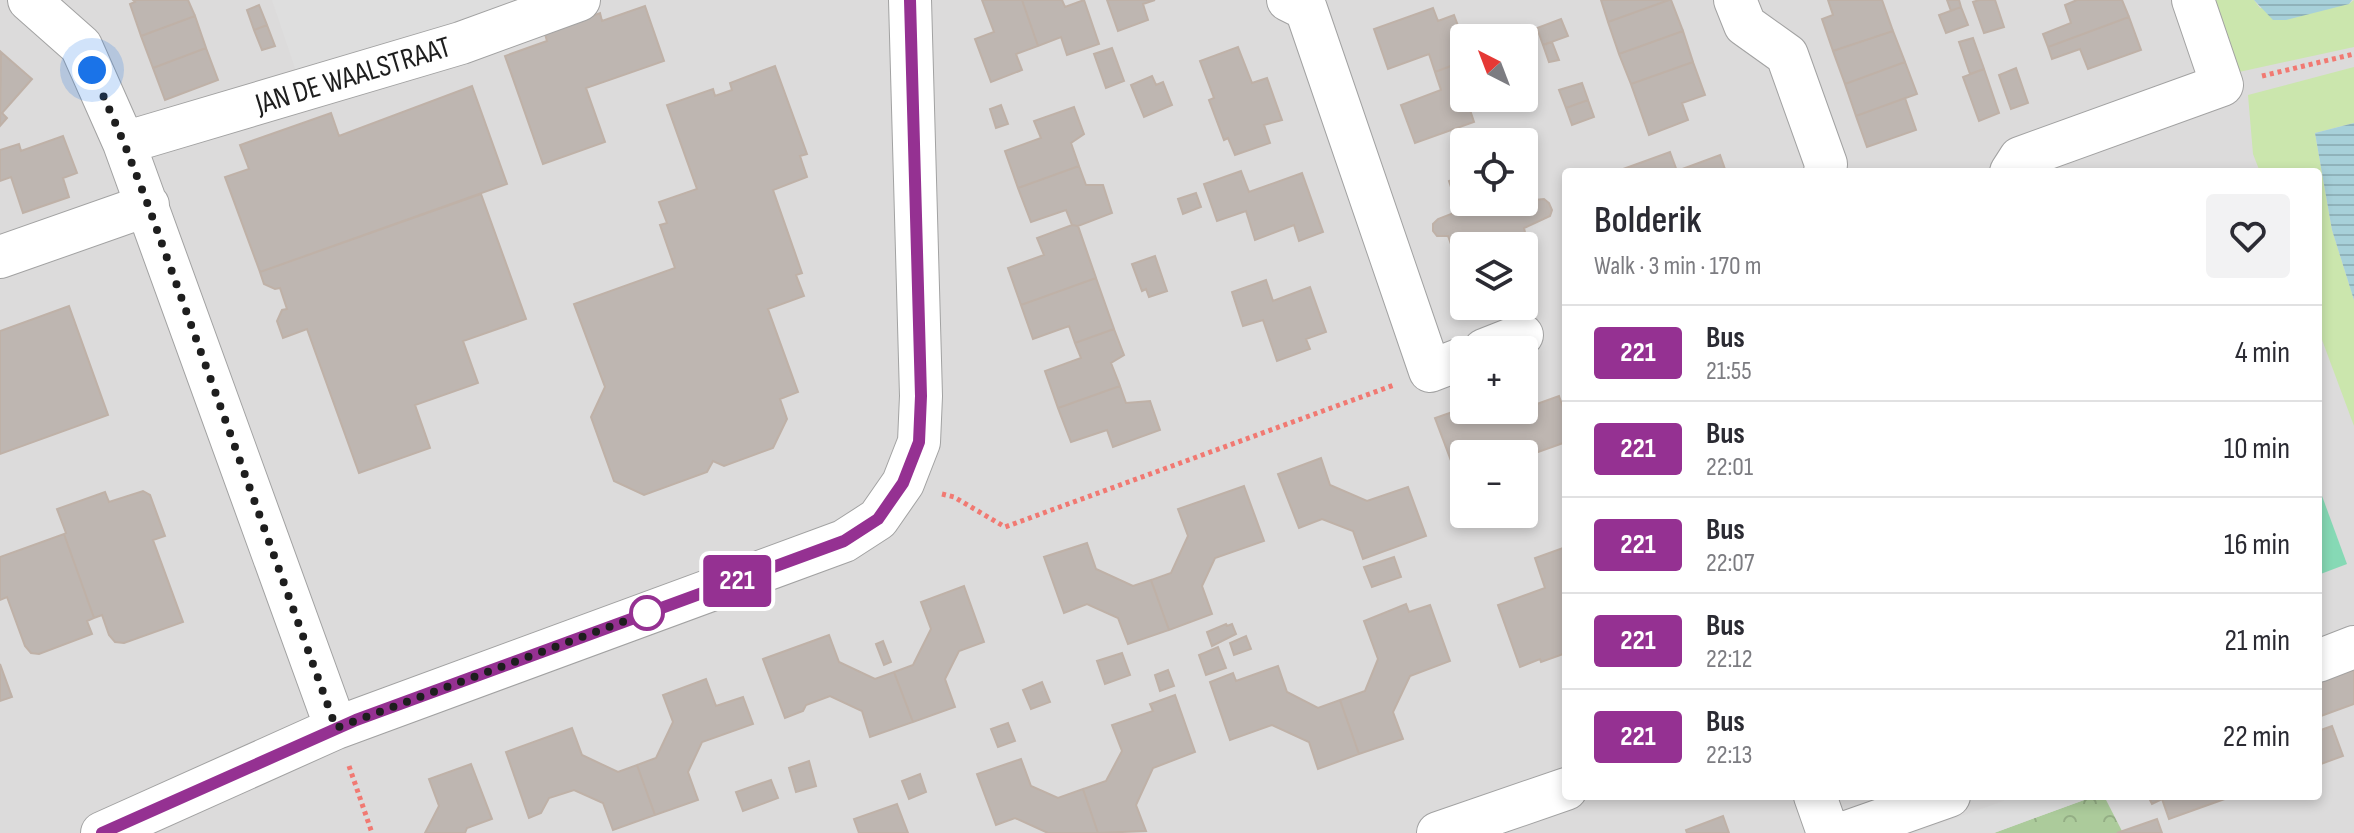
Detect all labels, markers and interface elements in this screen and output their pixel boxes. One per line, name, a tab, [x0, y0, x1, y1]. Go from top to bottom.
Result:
north arrow	[1450, 24, 1538, 112]
map controls	[1450, 24, 1538, 528]
street label: JAN DE WAALSTRAAT	[250, 29, 455, 123]
your location	[72, 50, 112, 90]
button: locate	[1450, 128, 1538, 216]
button: heart	[2206, 194, 2290, 278]
text: Bolderik	[1594, 198, 1702, 243]
button: layers	[1450, 232, 1538, 320]
text: Walk · 3 min · 170 m	[1594, 251, 1761, 282]
text: Bus	[1706, 320, 1745, 356]
text: 4 min	[2235, 335, 2290, 371]
button: +	[1450, 336, 1538, 424]
text: 221	[1620, 336, 1656, 369]
text: 21:55	[1706, 356, 1752, 387]
text: Bus	[1706, 416, 1745, 452]
text: 10 min	[2224, 431, 2290, 467]
text: 221	[1620, 432, 1656, 465]
button: −	[1450, 440, 1538, 528]
text: 22:01	[1706, 452, 1753, 483]
text: Bus	[1706, 512, 1745, 548]
text: 16 min	[2224, 527, 2290, 563]
text: 221	[1620, 528, 1656, 561]
text: 22:07	[1706, 548, 1754, 579]
line badge: 221	[691, 555, 783, 607]
text: 221	[719, 564, 755, 597]
unlabelled marker	[630, 596, 664, 630]
text: Bus	[1706, 608, 1745, 644]
text: 21 min	[2225, 623, 2290, 659]
text: 221	[1620, 624, 1656, 657]
text: 22:12	[1706, 644, 1752, 675]
text: Bus	[1706, 704, 1745, 740]
text: 22 min	[2223, 719, 2290, 755]
text: 221	[1620, 720, 1656, 753]
text: 22:13	[1706, 740, 1752, 771]

